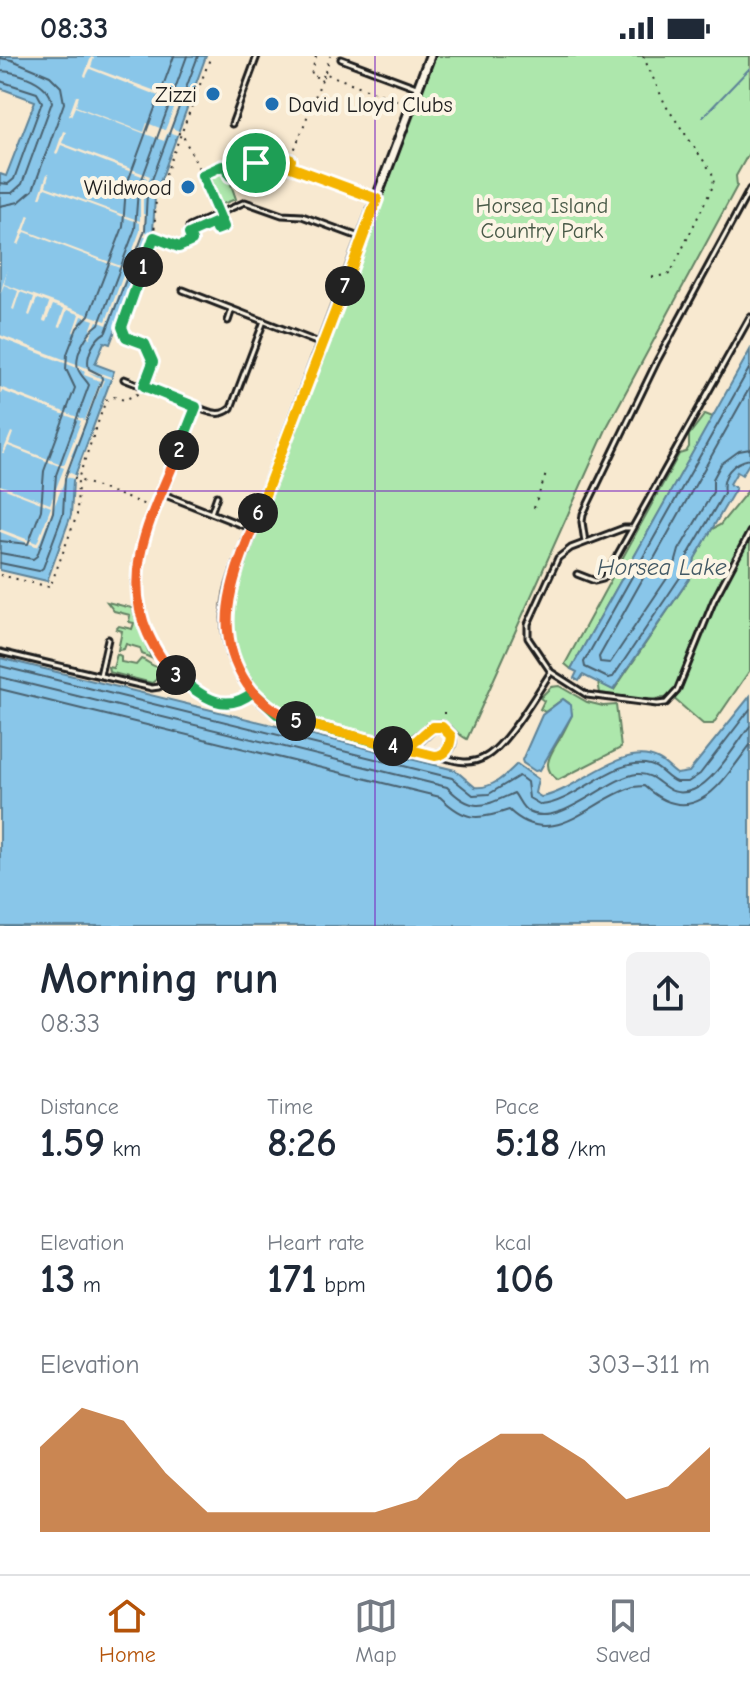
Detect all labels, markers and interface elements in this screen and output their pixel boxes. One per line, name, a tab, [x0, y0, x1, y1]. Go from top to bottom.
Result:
text: 08:33	[40, 11, 108, 46]
place label: Zizzi	[155, 82, 197, 108]
marker: Zizzi	[204, 85, 222, 103]
place label: David Lloyd Clubs	[288, 92, 453, 118]
marker: David Lloyd Clubs	[263, 95, 281, 113]
pin	[222, 129, 290, 197]
icon: arrive	[234, 141, 278, 185]
place label: Wildwood	[84, 175, 172, 201]
marker: Wildwood	[179, 178, 197, 196]
park label: Horsea Island Country Park	[476, 193, 608, 244]
pin: 1	[123, 247, 163, 287]
text: 1	[139, 254, 147, 280]
pin: 7	[325, 266, 365, 306]
text: 7	[340, 273, 350, 299]
pin: 2	[159, 430, 199, 470]
text: 2	[174, 437, 184, 463]
pin: 6	[238, 493, 278, 533]
text: 6	[252, 500, 264, 526]
water label: Horsea Lake	[597, 553, 727, 581]
pin: 3	[156, 655, 196, 695]
text: 3	[171, 662, 181, 688]
pin: 5	[276, 701, 316, 741]
text: 5	[290, 708, 302, 734]
pin: 4	[373, 726, 413, 766]
text: 4	[388, 733, 398, 759]
button: share	[626, 952, 710, 1036]
text: Morning run	[40, 953, 279, 1004]
text: 08:33	[40, 1009, 100, 1039]
text: Distance	[40, 1094, 119, 1120]
text: Time	[267, 1094, 313, 1120]
text: Pace	[495, 1094, 539, 1120]
text: 1.59	[40, 1120, 105, 1166]
text: 8:26	[267, 1120, 337, 1166]
text: 5:18	[495, 1120, 560, 1166]
text: km	[105, 1136, 141, 1162]
text: /km	[560, 1136, 606, 1162]
text: Elevation	[40, 1230, 124, 1256]
text: Heart rate	[267, 1230, 364, 1256]
text: kcal	[495, 1230, 532, 1256]
text: 13	[40, 1256, 75, 1302]
text: 171	[267, 1256, 317, 1302]
text: 106	[495, 1256, 554, 1302]
text: m	[75, 1272, 101, 1298]
text: bpm	[317, 1272, 366, 1298]
text: Elevation	[40, 1350, 140, 1380]
text: 303–311 m	[588, 1350, 710, 1380]
tab: Home	[99, 1594, 156, 1668]
tab: Map	[354, 1594, 398, 1668]
tab: Saved	[596, 1594, 651, 1668]

